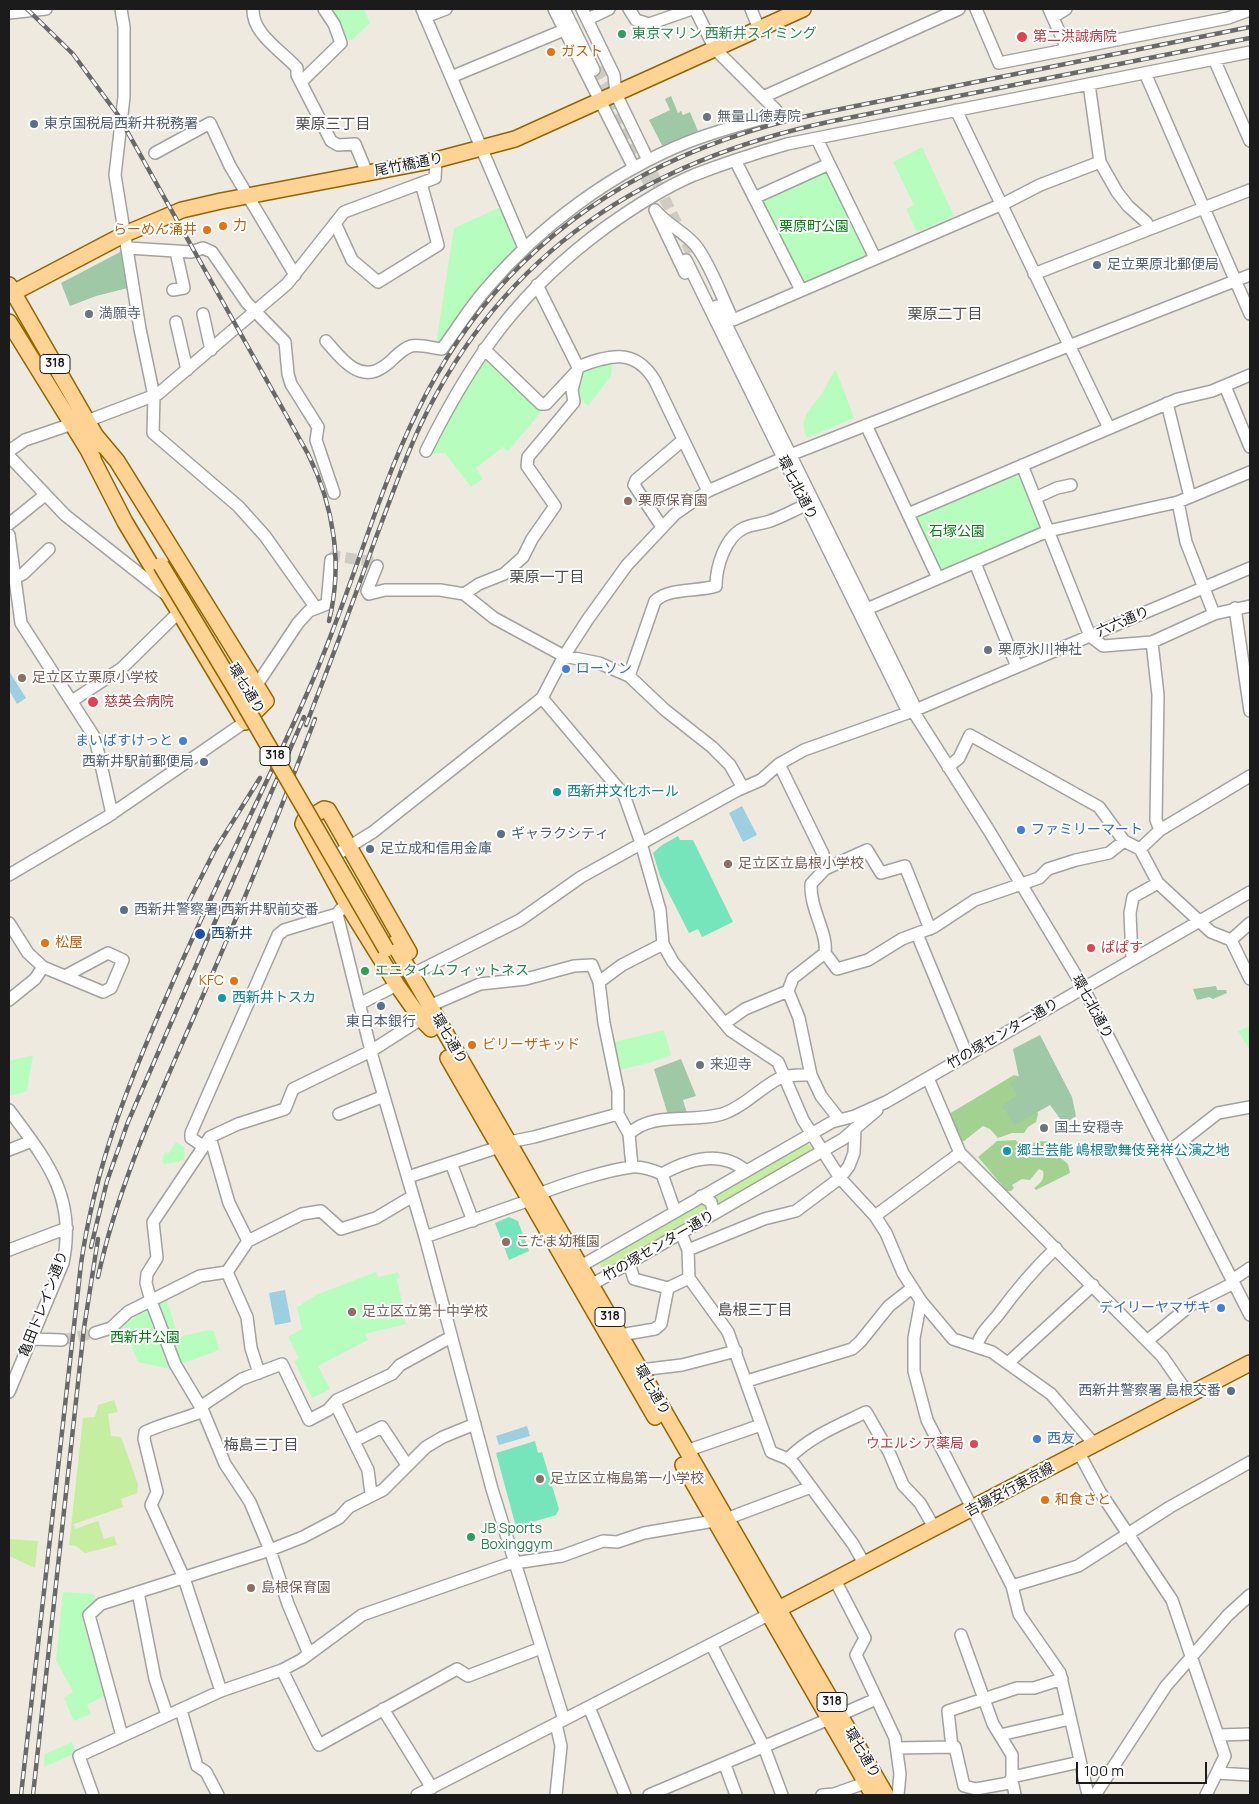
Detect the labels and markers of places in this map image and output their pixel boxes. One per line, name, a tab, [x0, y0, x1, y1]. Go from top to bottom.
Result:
place label: 東京マリン 西新井スイミング	[632, 26, 817, 42]
marker: 東京マリン 西新井スイミング	[616, 28, 628, 40]
place label: 第二洪誠病院	[1033, 29, 1117, 45]
marker: 第二洪誠病院	[1015, 30, 1029, 44]
place label: ガスト	[561, 44, 603, 60]
marker: ガスト	[545, 46, 557, 58]
place label: 無量山徳寿院	[717, 109, 801, 125]
marker: 無量山徳寿院	[701, 111, 713, 123]
place label: 東京国税局西新井税務署	[44, 116, 198, 132]
marker: 東京国税局西新井税務署	[28, 118, 40, 130]
place label: 力	[233, 218, 247, 234]
marker: 力	[217, 220, 229, 232]
place label: らーめん涌井	[113, 222, 197, 238]
marker: らーめん涌井	[201, 224, 213, 236]
place label: 足立栗原北郵便局	[1107, 257, 1219, 273]
marker: 足立栗原北郵便局	[1091, 259, 1103, 271]
place label: 満願寺	[99, 306, 141, 322]
marker: 満願寺	[83, 308, 95, 320]
place label: 栗原保育園	[638, 493, 708, 509]
marker: 栗原保育園	[622, 495, 634, 507]
place label: 栗原氷川神社	[998, 642, 1082, 658]
marker: 栗原氷川神社	[982, 644, 994, 656]
place label: ローソン	[576, 661, 632, 677]
marker: ローソン	[560, 663, 572, 675]
place label: 足立区立栗原小学校	[32, 670, 158, 686]
marker: 足立区立栗原小学校	[16, 672, 28, 684]
place label: 慈英会病院	[104, 694, 174, 710]
marker: 慈英会病院	[86, 695, 100, 709]
place label: まいばすけっと	[75, 733, 173, 749]
marker: まいばすけっと	[177, 735, 189, 747]
place label: 西新井駅前郵便局	[82, 754, 194, 770]
marker: 西新井駅前郵便局	[198, 756, 210, 768]
place label: 西新井文化ホール	[567, 784, 679, 800]
marker: 西新井文化ホール	[551, 786, 563, 798]
place label: ファミリーマート	[1031, 822, 1143, 838]
marker: ファミリーマート	[1015, 824, 1027, 836]
place label: ギャラクシティ	[511, 826, 609, 842]
marker: ギャラクシティ	[495, 828, 507, 840]
place label: 足立成和信用金庫	[380, 841, 492, 857]
marker: 足立成和信用金庫	[364, 843, 376, 855]
place label: 足立区立島根小学校	[738, 856, 864, 872]
marker: 足立区立島根小学校	[722, 858, 734, 870]
place label: 西新井警察署 西新井駅前交番	[134, 902, 319, 918]
marker: 西新井警察署 西新井駅前交番	[118, 904, 130, 916]
place label: 西新井	[211, 926, 253, 942]
marker: 西新井	[193, 927, 207, 941]
place label: 松屋	[55, 935, 83, 951]
marker: 松屋	[39, 937, 51, 949]
place label: ぱぱす	[1101, 940, 1143, 956]
marker: ぱぱす	[1085, 942, 1097, 954]
place label: エニタイムフィットネス	[375, 963, 529, 979]
marker: エニタイムフィットネス	[359, 965, 371, 977]
place label: KFC	[199, 973, 224, 989]
marker: KFC	[228, 975, 240, 987]
place label: 西新井トスカ	[232, 990, 316, 1006]
marker: 西新井トスカ	[216, 992, 228, 1004]
marker: 東日本銀行	[375, 1000, 387, 1012]
place label: 東日本銀行	[346, 1014, 416, 1030]
place label: ビリーザキッド	[482, 1037, 580, 1053]
marker: ビリーザキッド	[466, 1039, 478, 1051]
place label: 来迎寺	[710, 1057, 752, 1073]
marker: 来迎寺	[694, 1059, 706, 1071]
place label: 国土安穏寺	[1054, 1120, 1124, 1136]
marker: 国土安穏寺	[1038, 1122, 1050, 1134]
place label: 郷土芸能 嶋根歌舞伎発祥公演之地	[1017, 1143, 1230, 1159]
marker: 郷土芸能 嶋根歌舞伎発祥公演之地	[1001, 1145, 1013, 1157]
place label: こだま幼稚園	[516, 1234, 600, 1250]
marker: こだま幼稚園	[500, 1236, 512, 1248]
place label: デイリーヤマザキ	[1099, 1300, 1211, 1316]
marker: デイリーヤマザキ	[1215, 1302, 1227, 1314]
place label: 足立区立第十中学校	[362, 1304, 488, 1320]
marker: 足立区立第十中学校	[346, 1306, 358, 1318]
place label: 西新井警察署 島根交番	[1078, 1383, 1221, 1399]
marker: 西新井警察署 島根交番	[1225, 1385, 1237, 1397]
place label: 西友	[1047, 1431, 1075, 1447]
marker: 西友	[1031, 1433, 1043, 1445]
place label: ウエルシア薬局	[866, 1436, 964, 1452]
marker: ウエルシア薬局	[968, 1438, 980, 1450]
place label: 足立区立梅島第一小学校	[550, 1471, 704, 1487]
marker: 足立区立梅島第一小学校	[534, 1473, 546, 1485]
place label: 和食さと	[1055, 1492, 1111, 1508]
marker: 和食さと	[1039, 1494, 1051, 1506]
place label: JB Sports Boxinggym	[481, 1521, 553, 1554]
marker: JB Sports Boxinggym	[465, 1531, 477, 1543]
place label: 島根保育園	[261, 1580, 331, 1596]
marker: 島根保育園	[245, 1582, 257, 1594]

